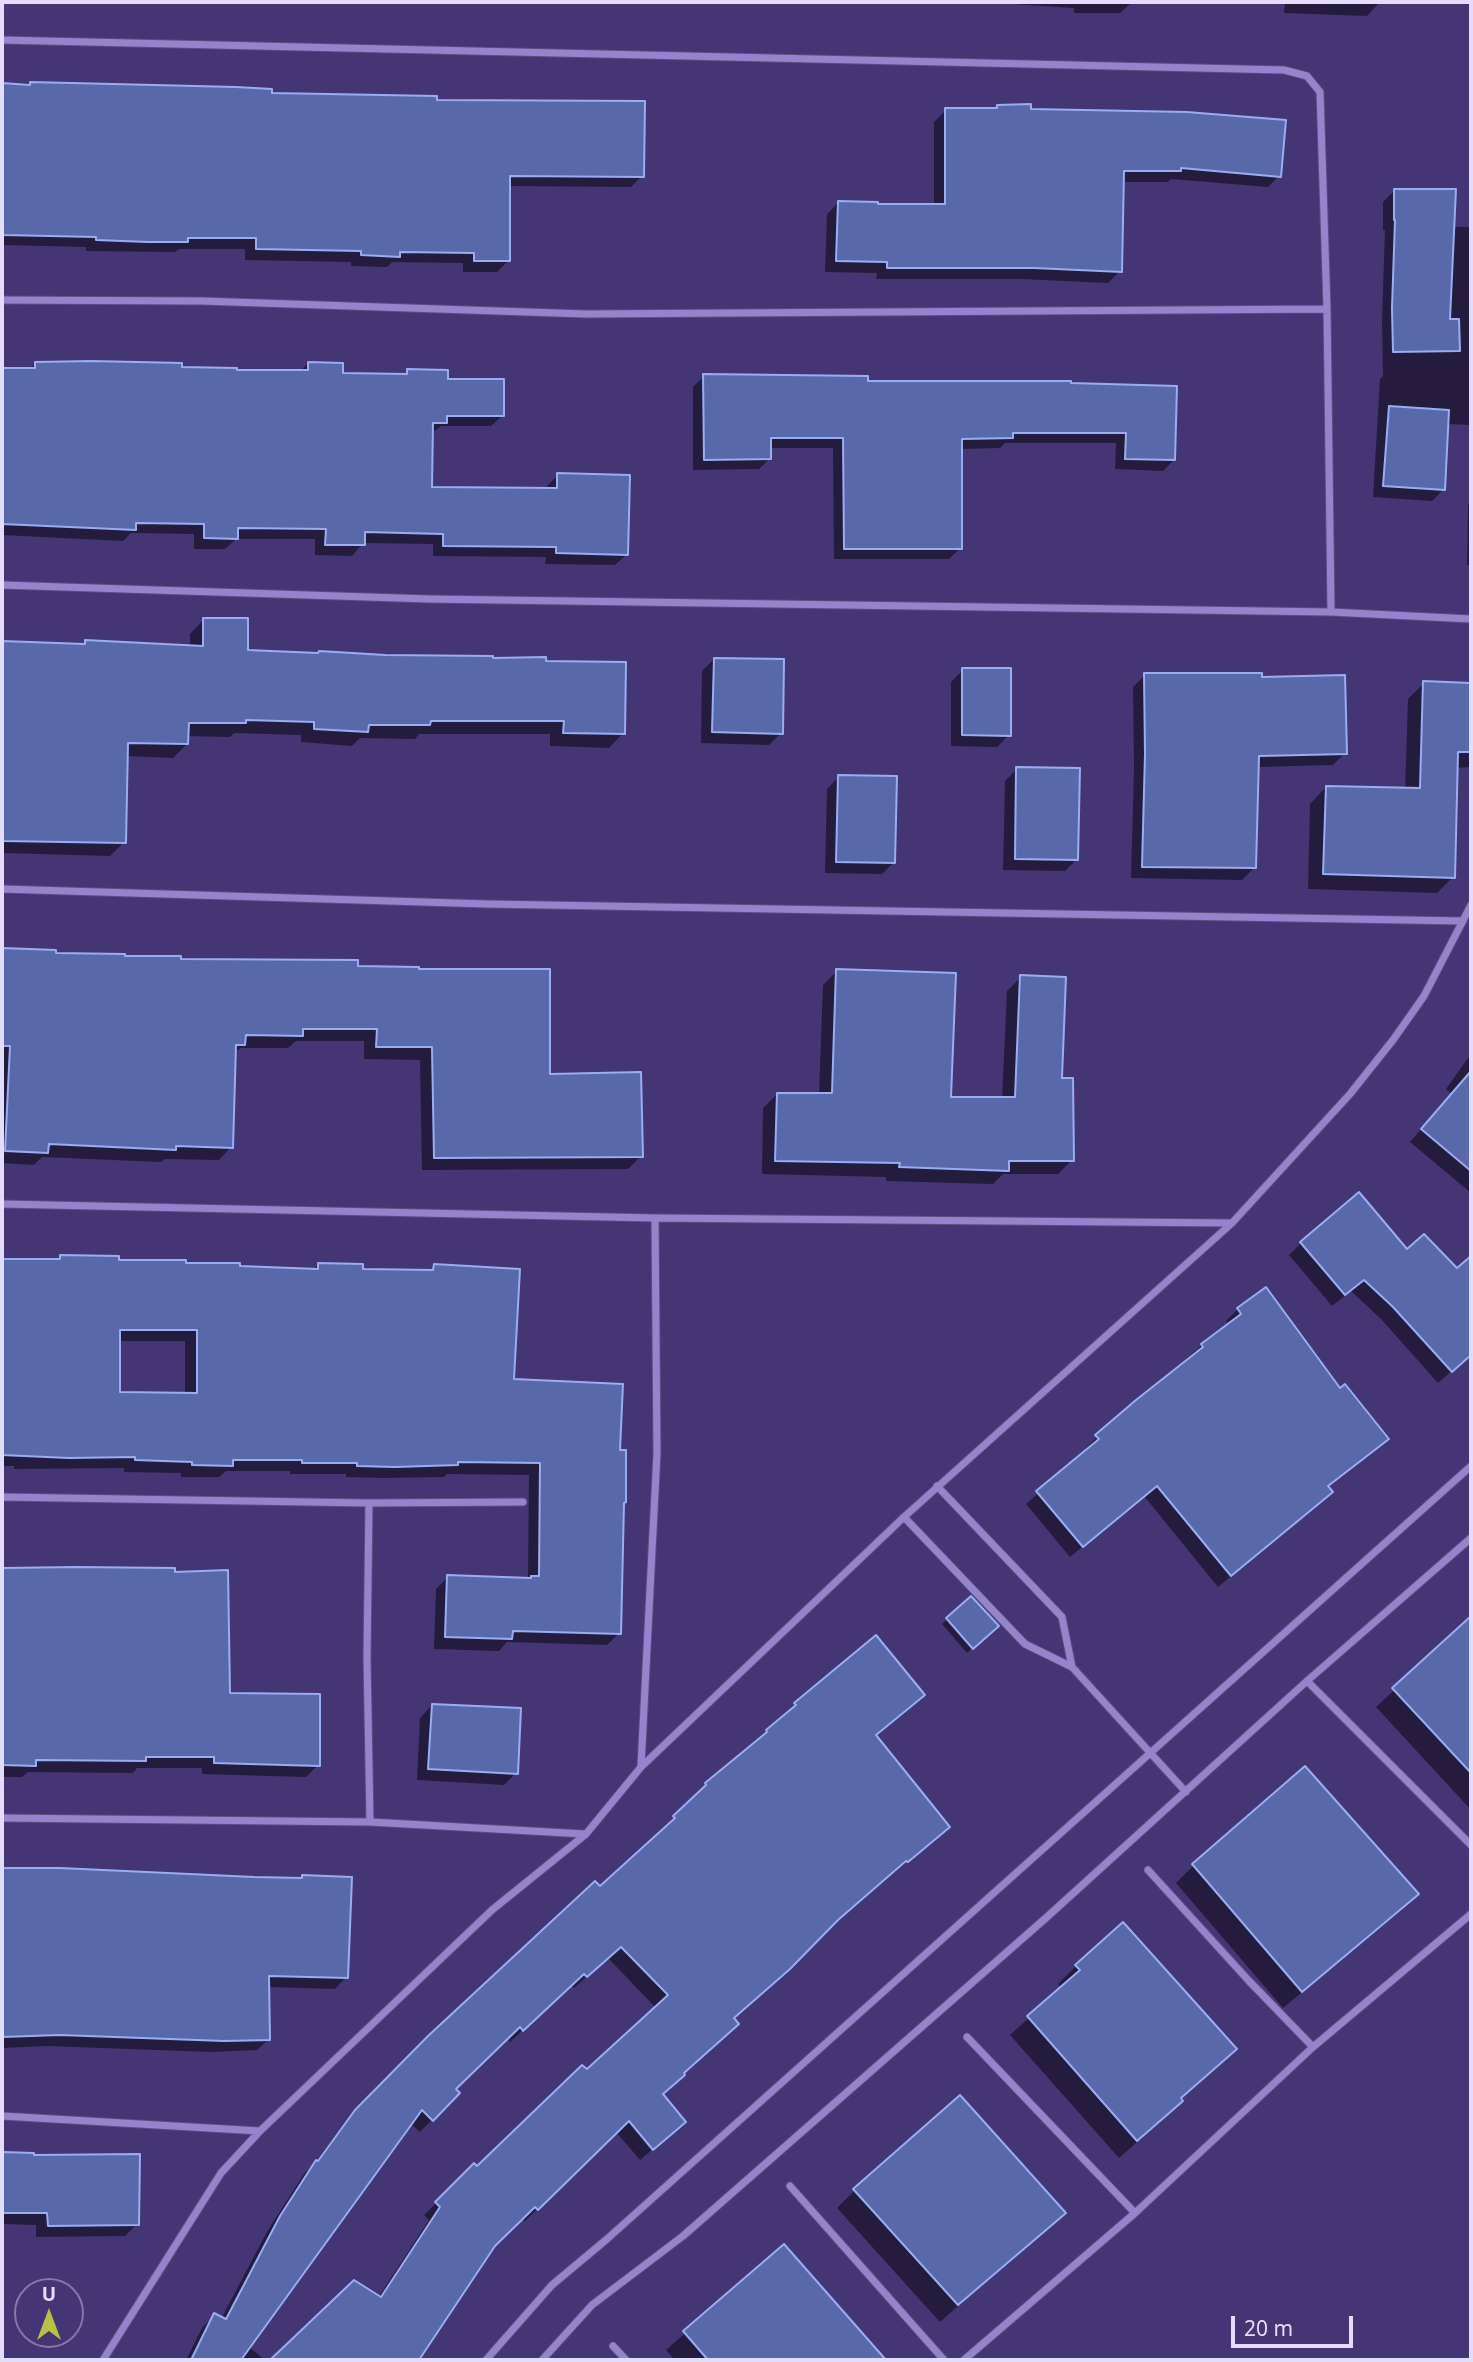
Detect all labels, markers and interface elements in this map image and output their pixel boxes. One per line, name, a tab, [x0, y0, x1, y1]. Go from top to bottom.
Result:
north arrow	[14, 2278, 84, 2348]
text: U	[42, 2281, 56, 2307]
scale bar	[1235, 2302, 1358, 2346]
text: 20 m	[1244, 2314, 1293, 2342]

